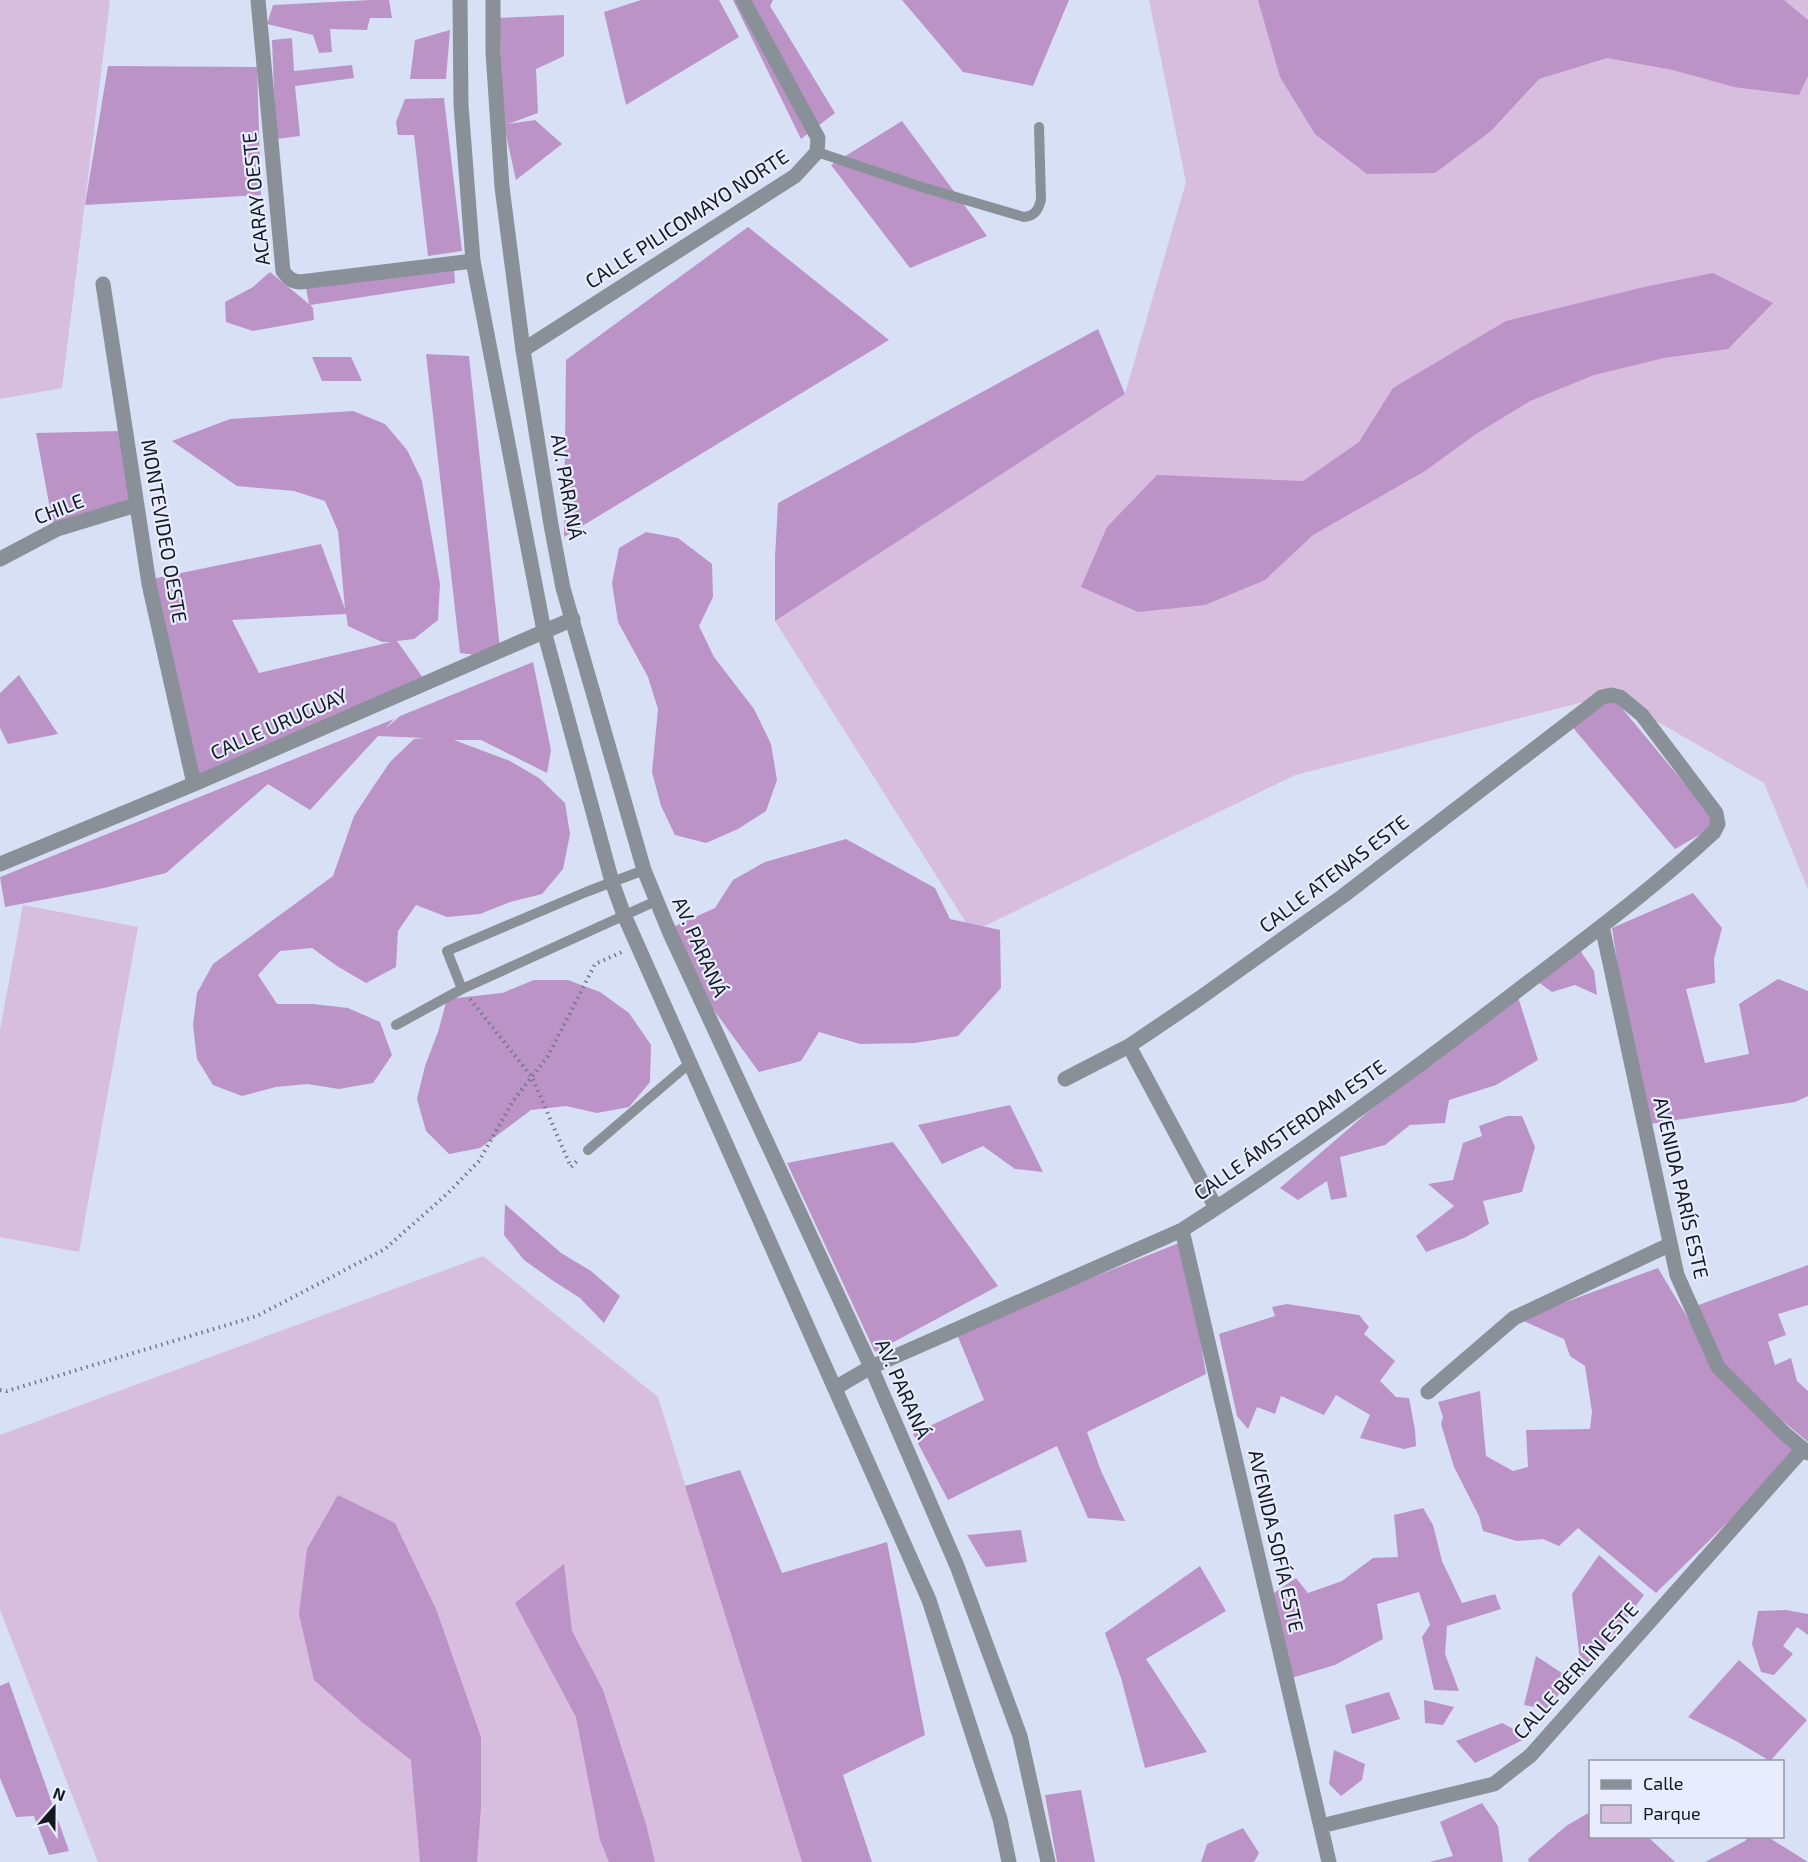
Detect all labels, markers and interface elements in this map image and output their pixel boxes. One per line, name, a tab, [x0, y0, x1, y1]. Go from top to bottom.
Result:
street label: ACARAY OESTE	[236, 131, 274, 267]
street label: CALLE PILICOMAYO NORTE	[580, 143, 793, 293]
street label: AV. PARANÁ	[547, 432, 589, 542]
street label: MONTEVIDEO OESTE	[137, 437, 193, 625]
street label: CHILE	[30, 488, 87, 528]
street label: CALLE URUGUAY	[206, 682, 351, 764]
street label: CALLE ATENAS ESTE	[1254, 809, 1413, 937]
street label: AV. PARANÁ	[668, 893, 734, 1001]
street label: CALLE ÁMSTERDAM ESTE	[1189, 1054, 1390, 1205]
street label: AVENIDA PARÍS ESTE	[1649, 1094, 1715, 1281]
street label: AV. PARANÁ	[871, 1335, 937, 1443]
street label: AVENIDA SOFÍA ESTE	[1244, 1447, 1310, 1634]
street label: CALLE BERLÍN ESTE	[1508, 1597, 1643, 1744]
legend	[1589, 1760, 1784, 1838]
text: Calle	[1643, 1772, 1684, 1794]
north arrow	[24, 1778, 84, 1838]
text: N	[51, 1783, 68, 1804]
text: Parque	[1643, 1802, 1701, 1824]

